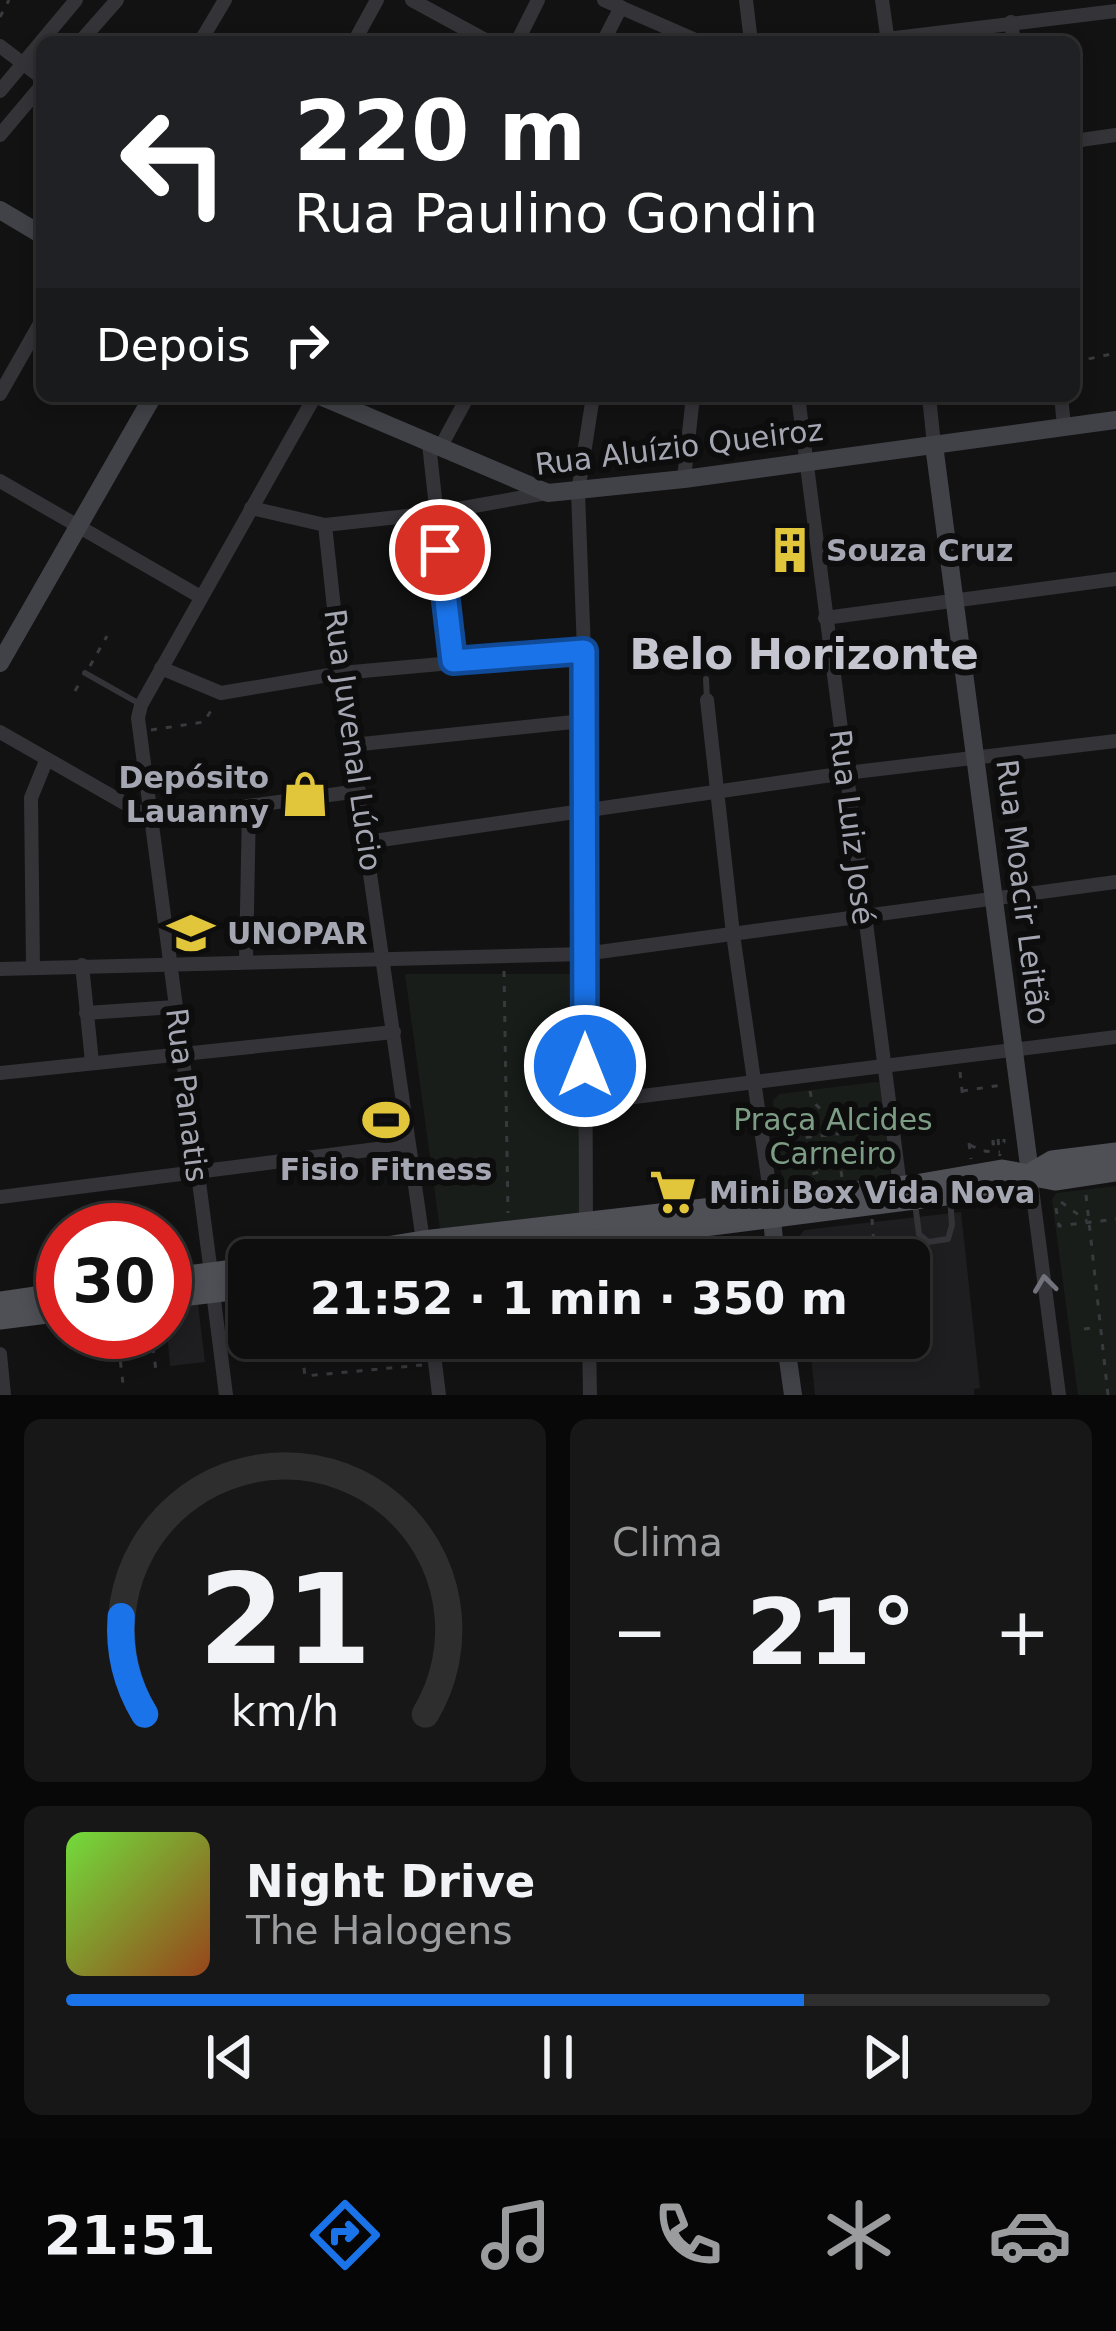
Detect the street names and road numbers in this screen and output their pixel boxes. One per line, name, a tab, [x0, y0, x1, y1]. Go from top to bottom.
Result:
street label: Rua Aluízio Queiroz	[533, 412, 825, 482]
street label: Rua Juvenal Lúcio	[317, 607, 389, 873]
street label: Rua Luiz José	[823, 727, 881, 927]
street label: Rua Moacir Leitão	[989, 757, 1057, 1027]
street label: Rua Panatis	[159, 1006, 215, 1184]

